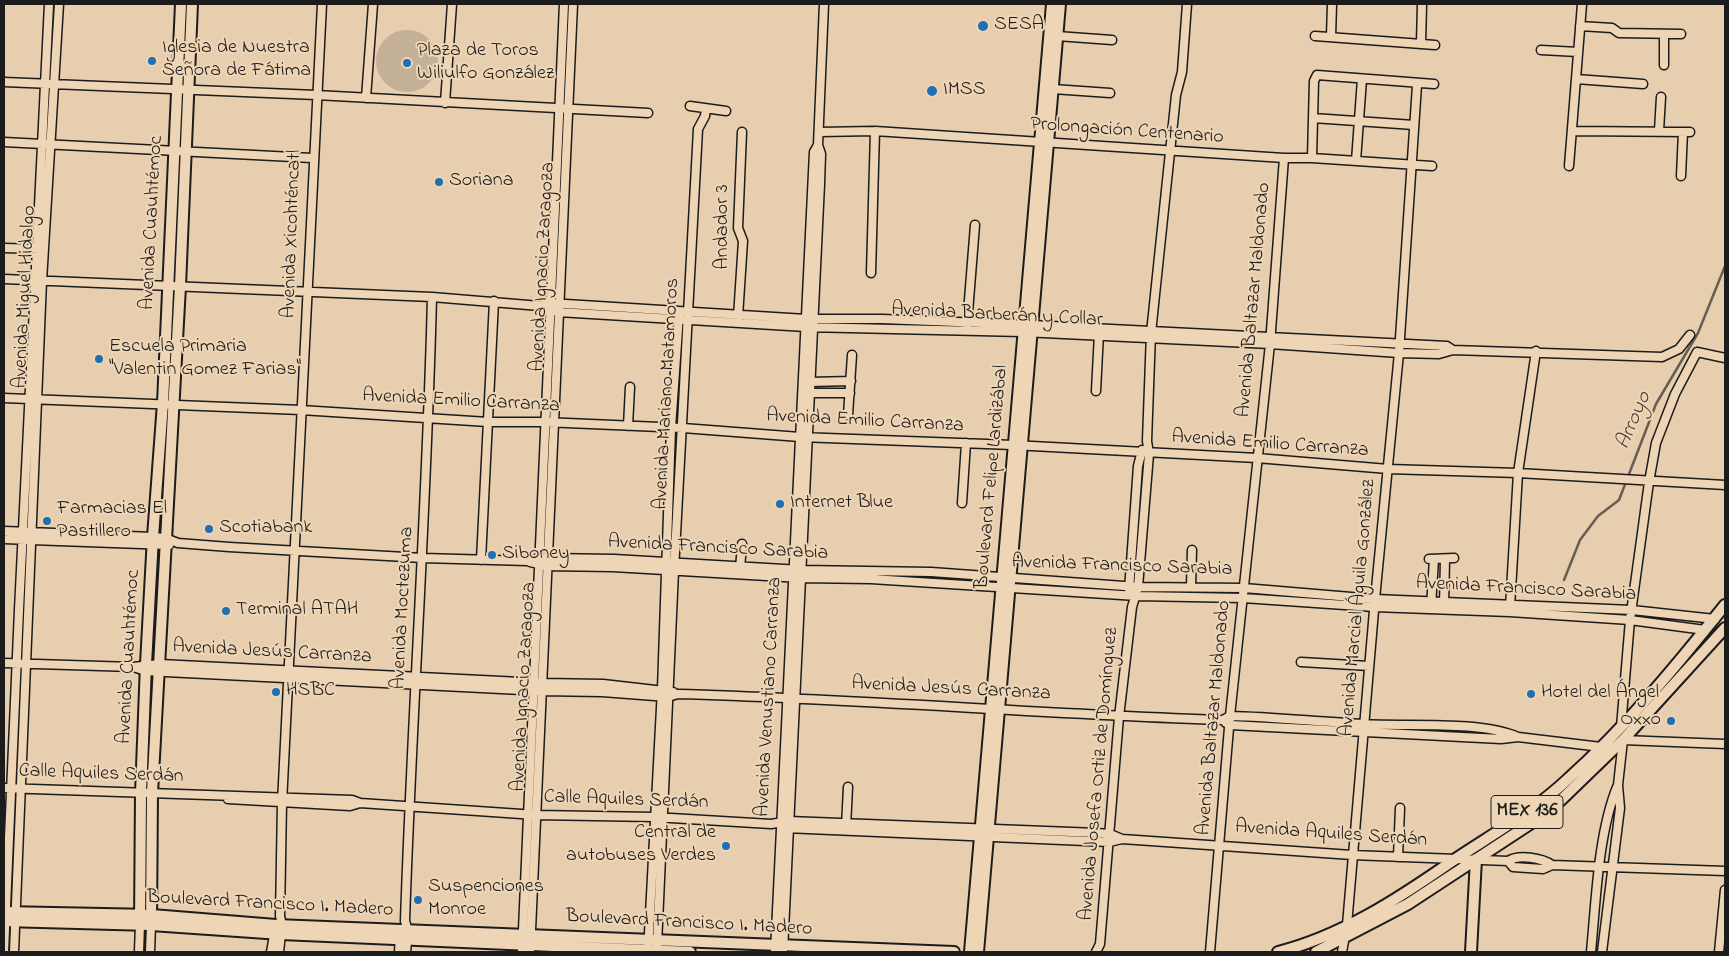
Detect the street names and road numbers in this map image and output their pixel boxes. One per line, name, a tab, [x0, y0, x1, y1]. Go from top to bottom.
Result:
street label: Prolongación Centenario	[1029, 113, 1225, 151]
street label: Avenida Cuauhtémoc	[136, 135, 170, 311]
street label: Avenida Xicohténcatl	[278, 149, 308, 319]
street label: Avenida Ignacio Zaragoza	[527, 161, 561, 373]
street label: Avenida Baltazar Maldonado	[1233, 181, 1277, 419]
street label: Andador 3	[712, 184, 736, 270]
street label: Avenida Miguel Hidalgo	[9, 205, 43, 389]
street label: Avenida Mariano Matamoros	[650, 278, 686, 510]
street label: Avenida Barberán y Collar	[891, 298, 1103, 334]
street label: Boulevard Felipe Lardizábal	[971, 364, 1015, 590]
street label: Avenida Emilio Carranza	[362, 385, 560, 419]
street label: Avenida Emilio Carranza	[766, 405, 964, 439]
street label: Avenida Emilio Carranza	[1171, 426, 1369, 464]
street label: Avenida Marcial Águila González	[1336, 478, 1382, 738]
street label: Avenida Moctezuma	[388, 526, 420, 690]
street label: Avenida Francisco Sarabia	[607, 531, 829, 567]
street label: Avenida Francisco Sarabia	[1011, 551, 1233, 583]
street label: Avenida Cuauhtémoc	[113, 569, 147, 745]
street label: Avenida Francisco Sarabia	[1415, 572, 1637, 608]
street label: Avenida Venustiano Carranza	[752, 576, 788, 818]
street label: Avenida Ignacio Zaragoza	[508, 581, 542, 793]
street label: Avenida Baltazar Maldonado	[1193, 599, 1237, 837]
street label: Avenida Josefa Ortiz de Domínguez	[1075, 626, 1125, 922]
street label: Avenida Jesús Carranza	[172, 636, 372, 670]
street label: Avenida Jesús Carranza	[851, 673, 1051, 707]
street label: Calle Aquiles Serdán	[18, 760, 184, 790]
street label: Calle Aquiles Serdán	[543, 786, 709, 816]
road number: MEX 136	[1491, 796, 1563, 829]
street label: Avenida Aquiles Serdán	[1234, 816, 1428, 854]
street label: Boulevard Francisco I. Madero	[146, 887, 394, 923]
street label: Boulevard Francisco I. Madero	[565, 906, 813, 942]

